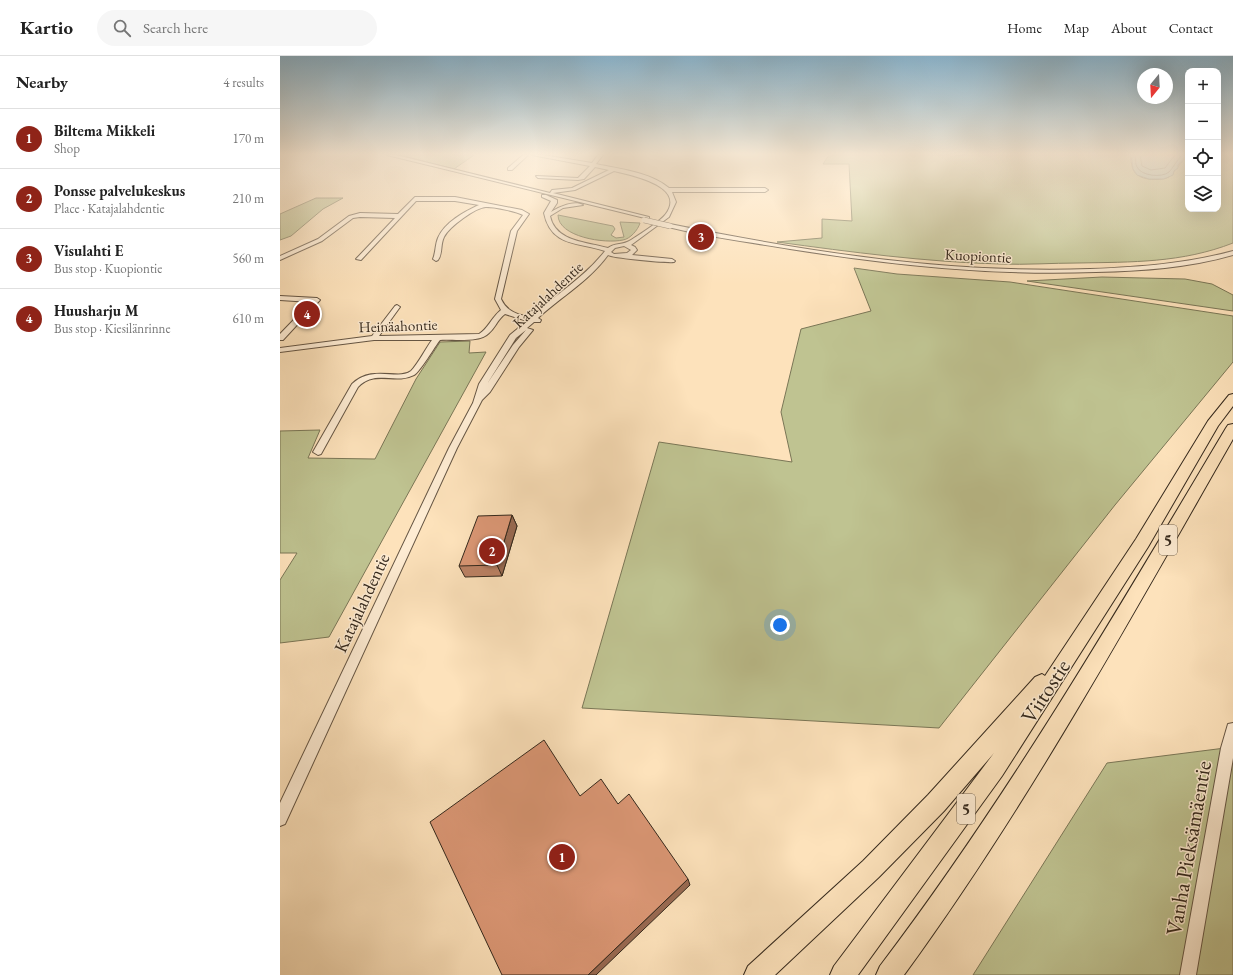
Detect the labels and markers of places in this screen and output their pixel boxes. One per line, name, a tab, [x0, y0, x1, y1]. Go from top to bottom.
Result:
pin: 3	[688, 222, 714, 252]
pin: 4	[294, 299, 320, 329]
pin: 2	[479, 536, 505, 566]
pin: 1	[549, 842, 575, 872]

